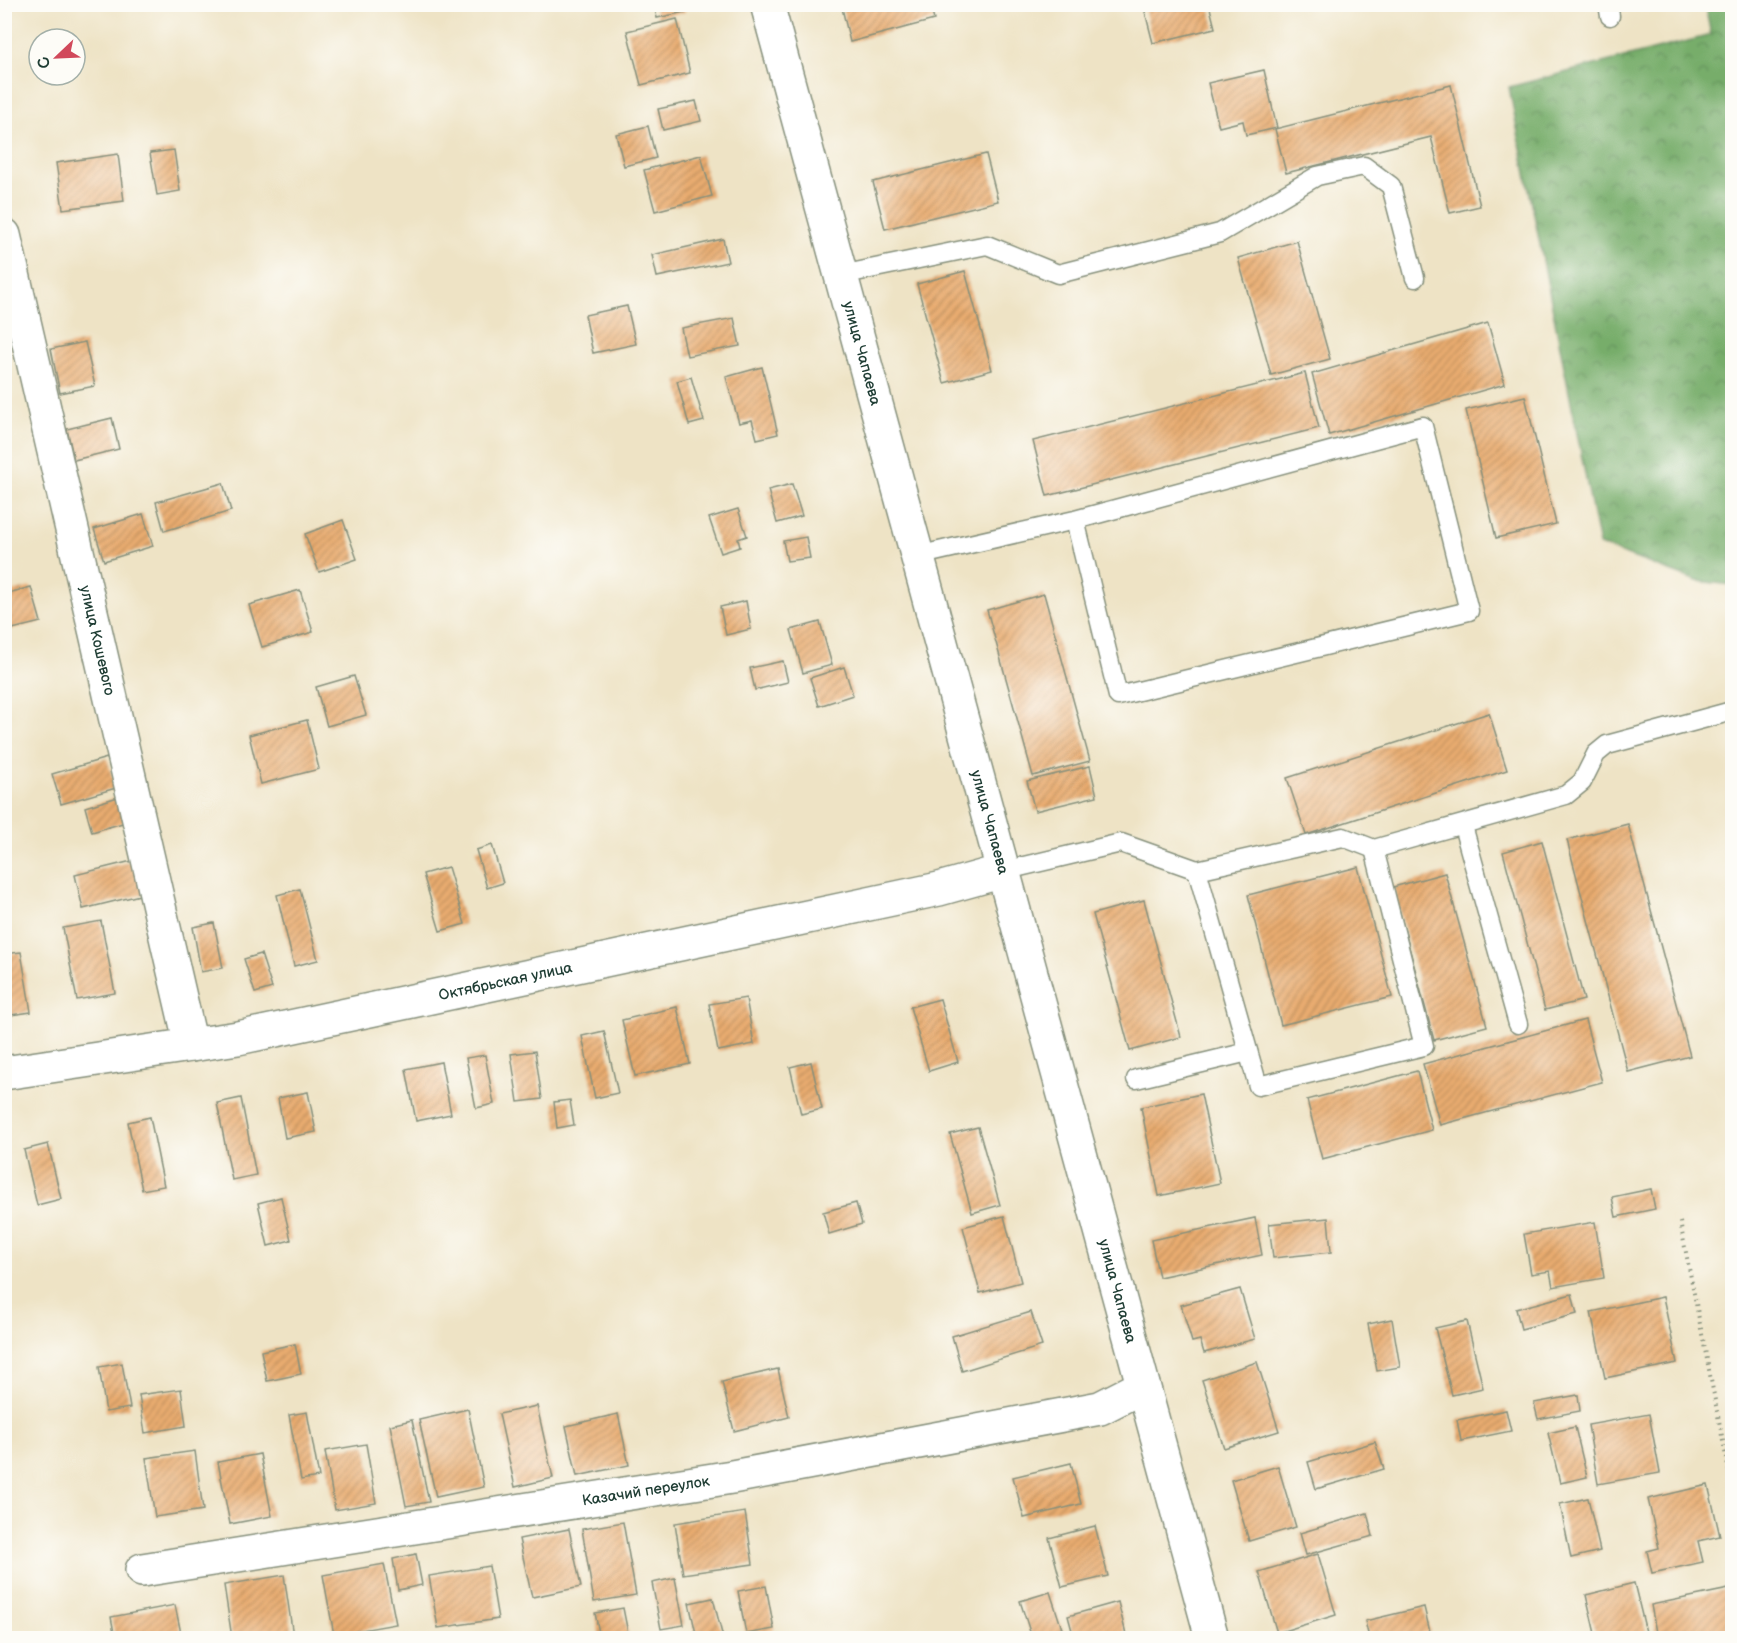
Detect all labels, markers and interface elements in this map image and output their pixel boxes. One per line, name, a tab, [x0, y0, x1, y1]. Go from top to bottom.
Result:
north arrow	[27, 27, 87, 87]
text: С	[34, 53, 55, 71]
street label: улица Чапаева	[839, 299, 885, 408]
street label: улица Кошевого	[76, 584, 119, 697]
street label: улица Чапаева	[967, 768, 1013, 876]
street label: Октябрьская улица	[437, 958, 574, 1005]
street label: улица Чапаева	[1094, 1237, 1141, 1345]
street label: Казачий переулок	[581, 1471, 711, 1510]

